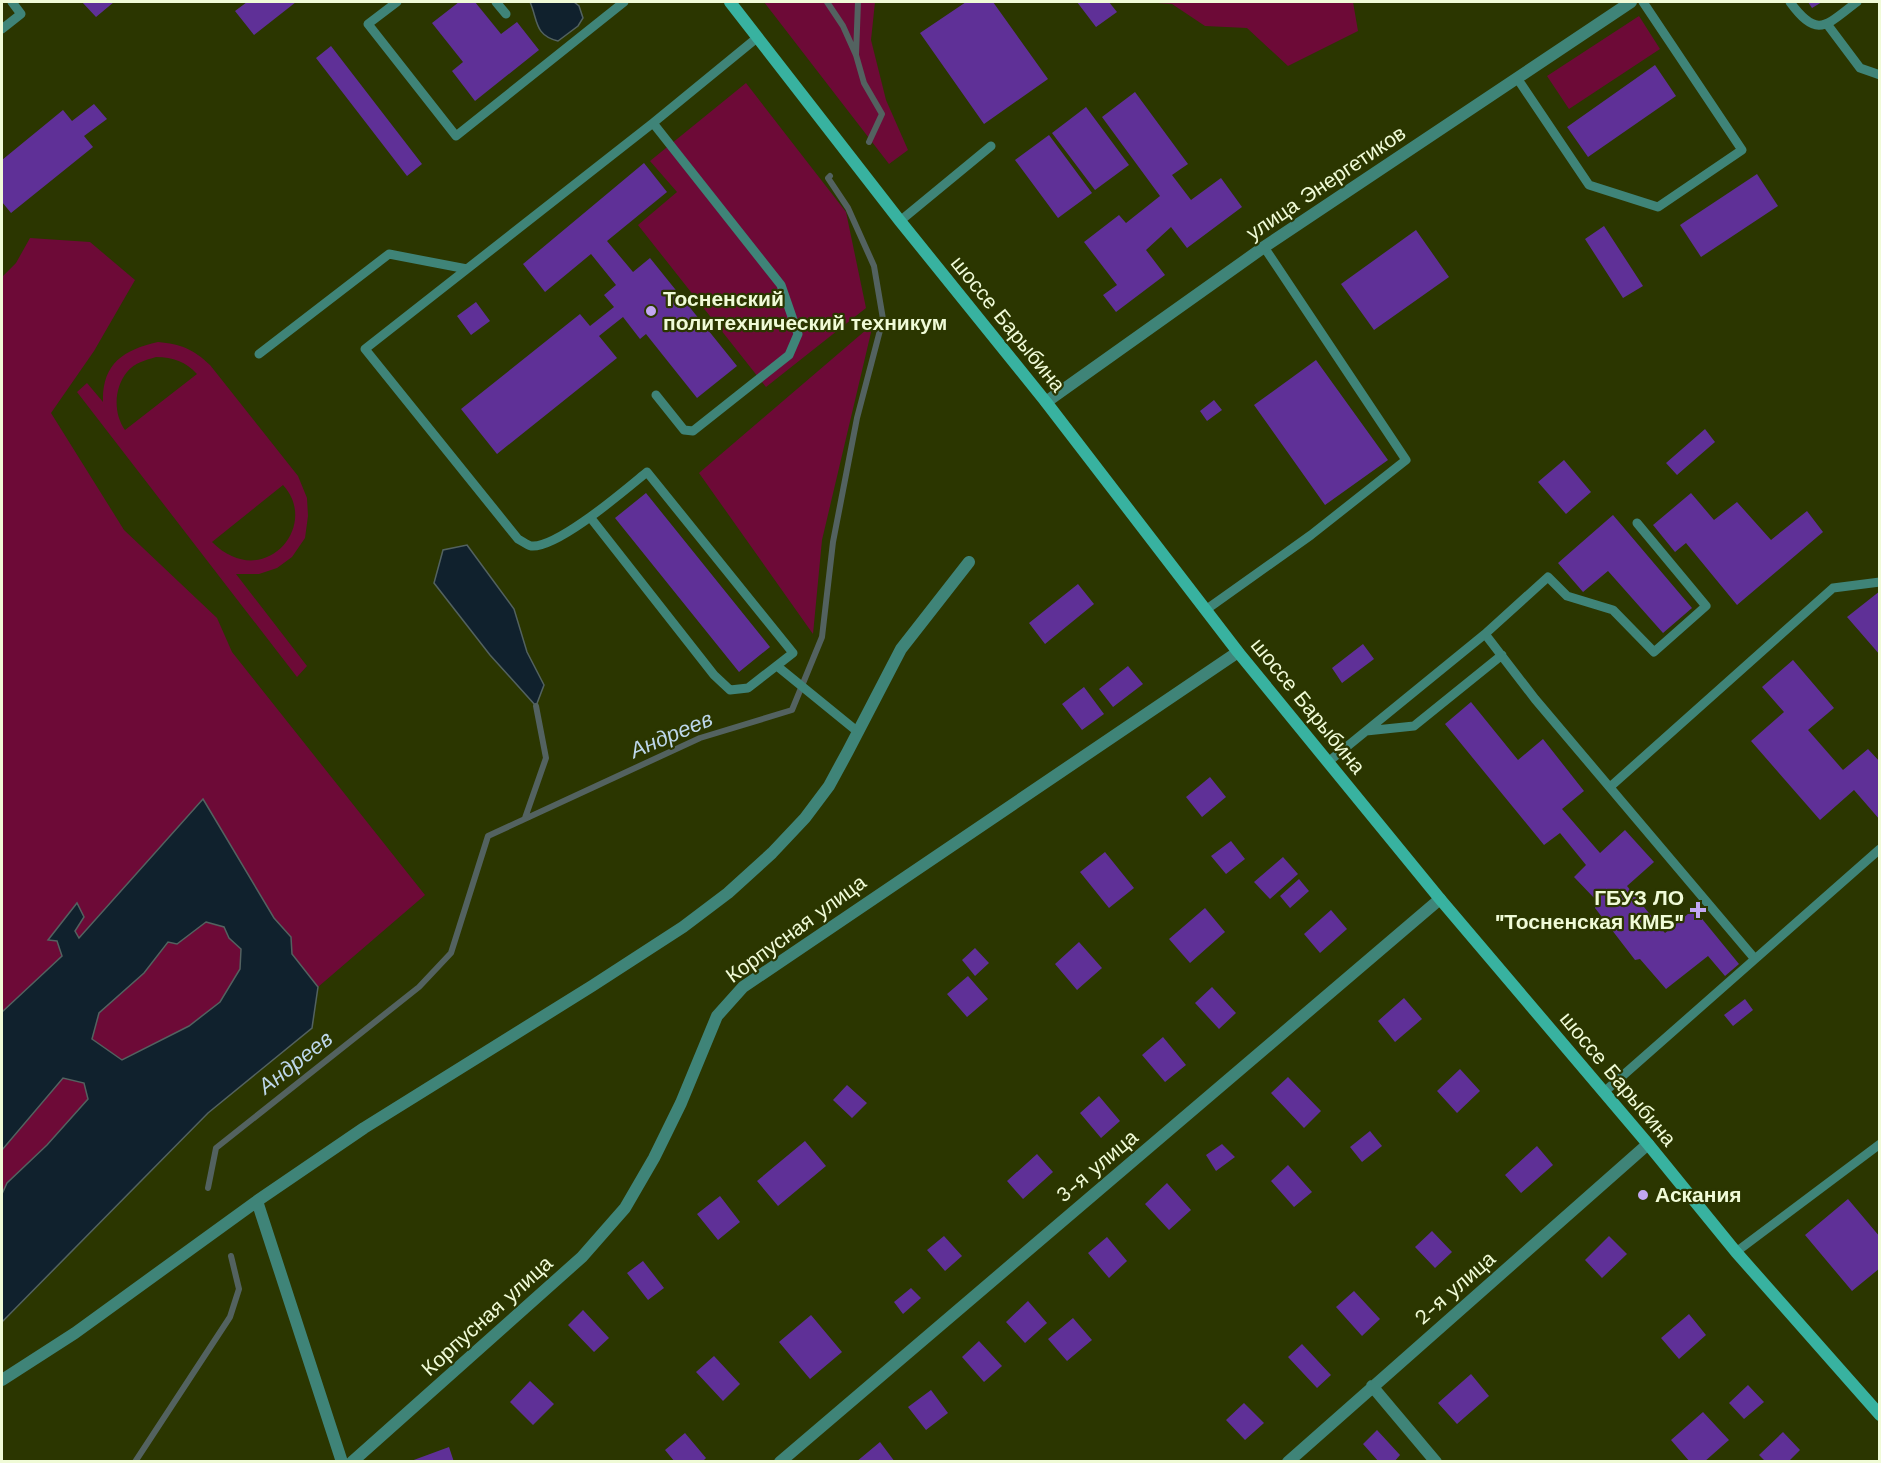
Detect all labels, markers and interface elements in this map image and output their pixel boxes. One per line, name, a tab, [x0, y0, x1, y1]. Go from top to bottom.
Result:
street label: улица Энергетиков	[1241, 120, 1410, 245]
street label: шоссе Барыбина	[946, 251, 1071, 397]
place label: Тосненский политехнический техникум	[663, 286, 947, 335]
marker: Тосненский политехнический техникум	[644, 304, 658, 318]
street label: шоссе Барыбина	[1246, 633, 1371, 779]
water label: Андреев	[624, 706, 716, 764]
street label: Корпусная улица	[721, 869, 871, 988]
place label: ГБУЗ ЛО "Тосненская КМБ"	[1495, 885, 1684, 934]
marker: ГБУЗ ЛО "Тосненская КМБ"	[1689, 901, 1707, 919]
street label: шоссе Барыбина	[1555, 1006, 1682, 1151]
water label: Андреев	[252, 1026, 337, 1100]
street label: 3-я улица	[1051, 1124, 1143, 1207]
place label: Аскания	[1655, 1182, 1742, 1207]
marker: Аскания	[1636, 1188, 1650, 1202]
street label: 2-я улица	[1409, 1246, 1500, 1329]
street label: Корпусная улица	[416, 1250, 557, 1381]

